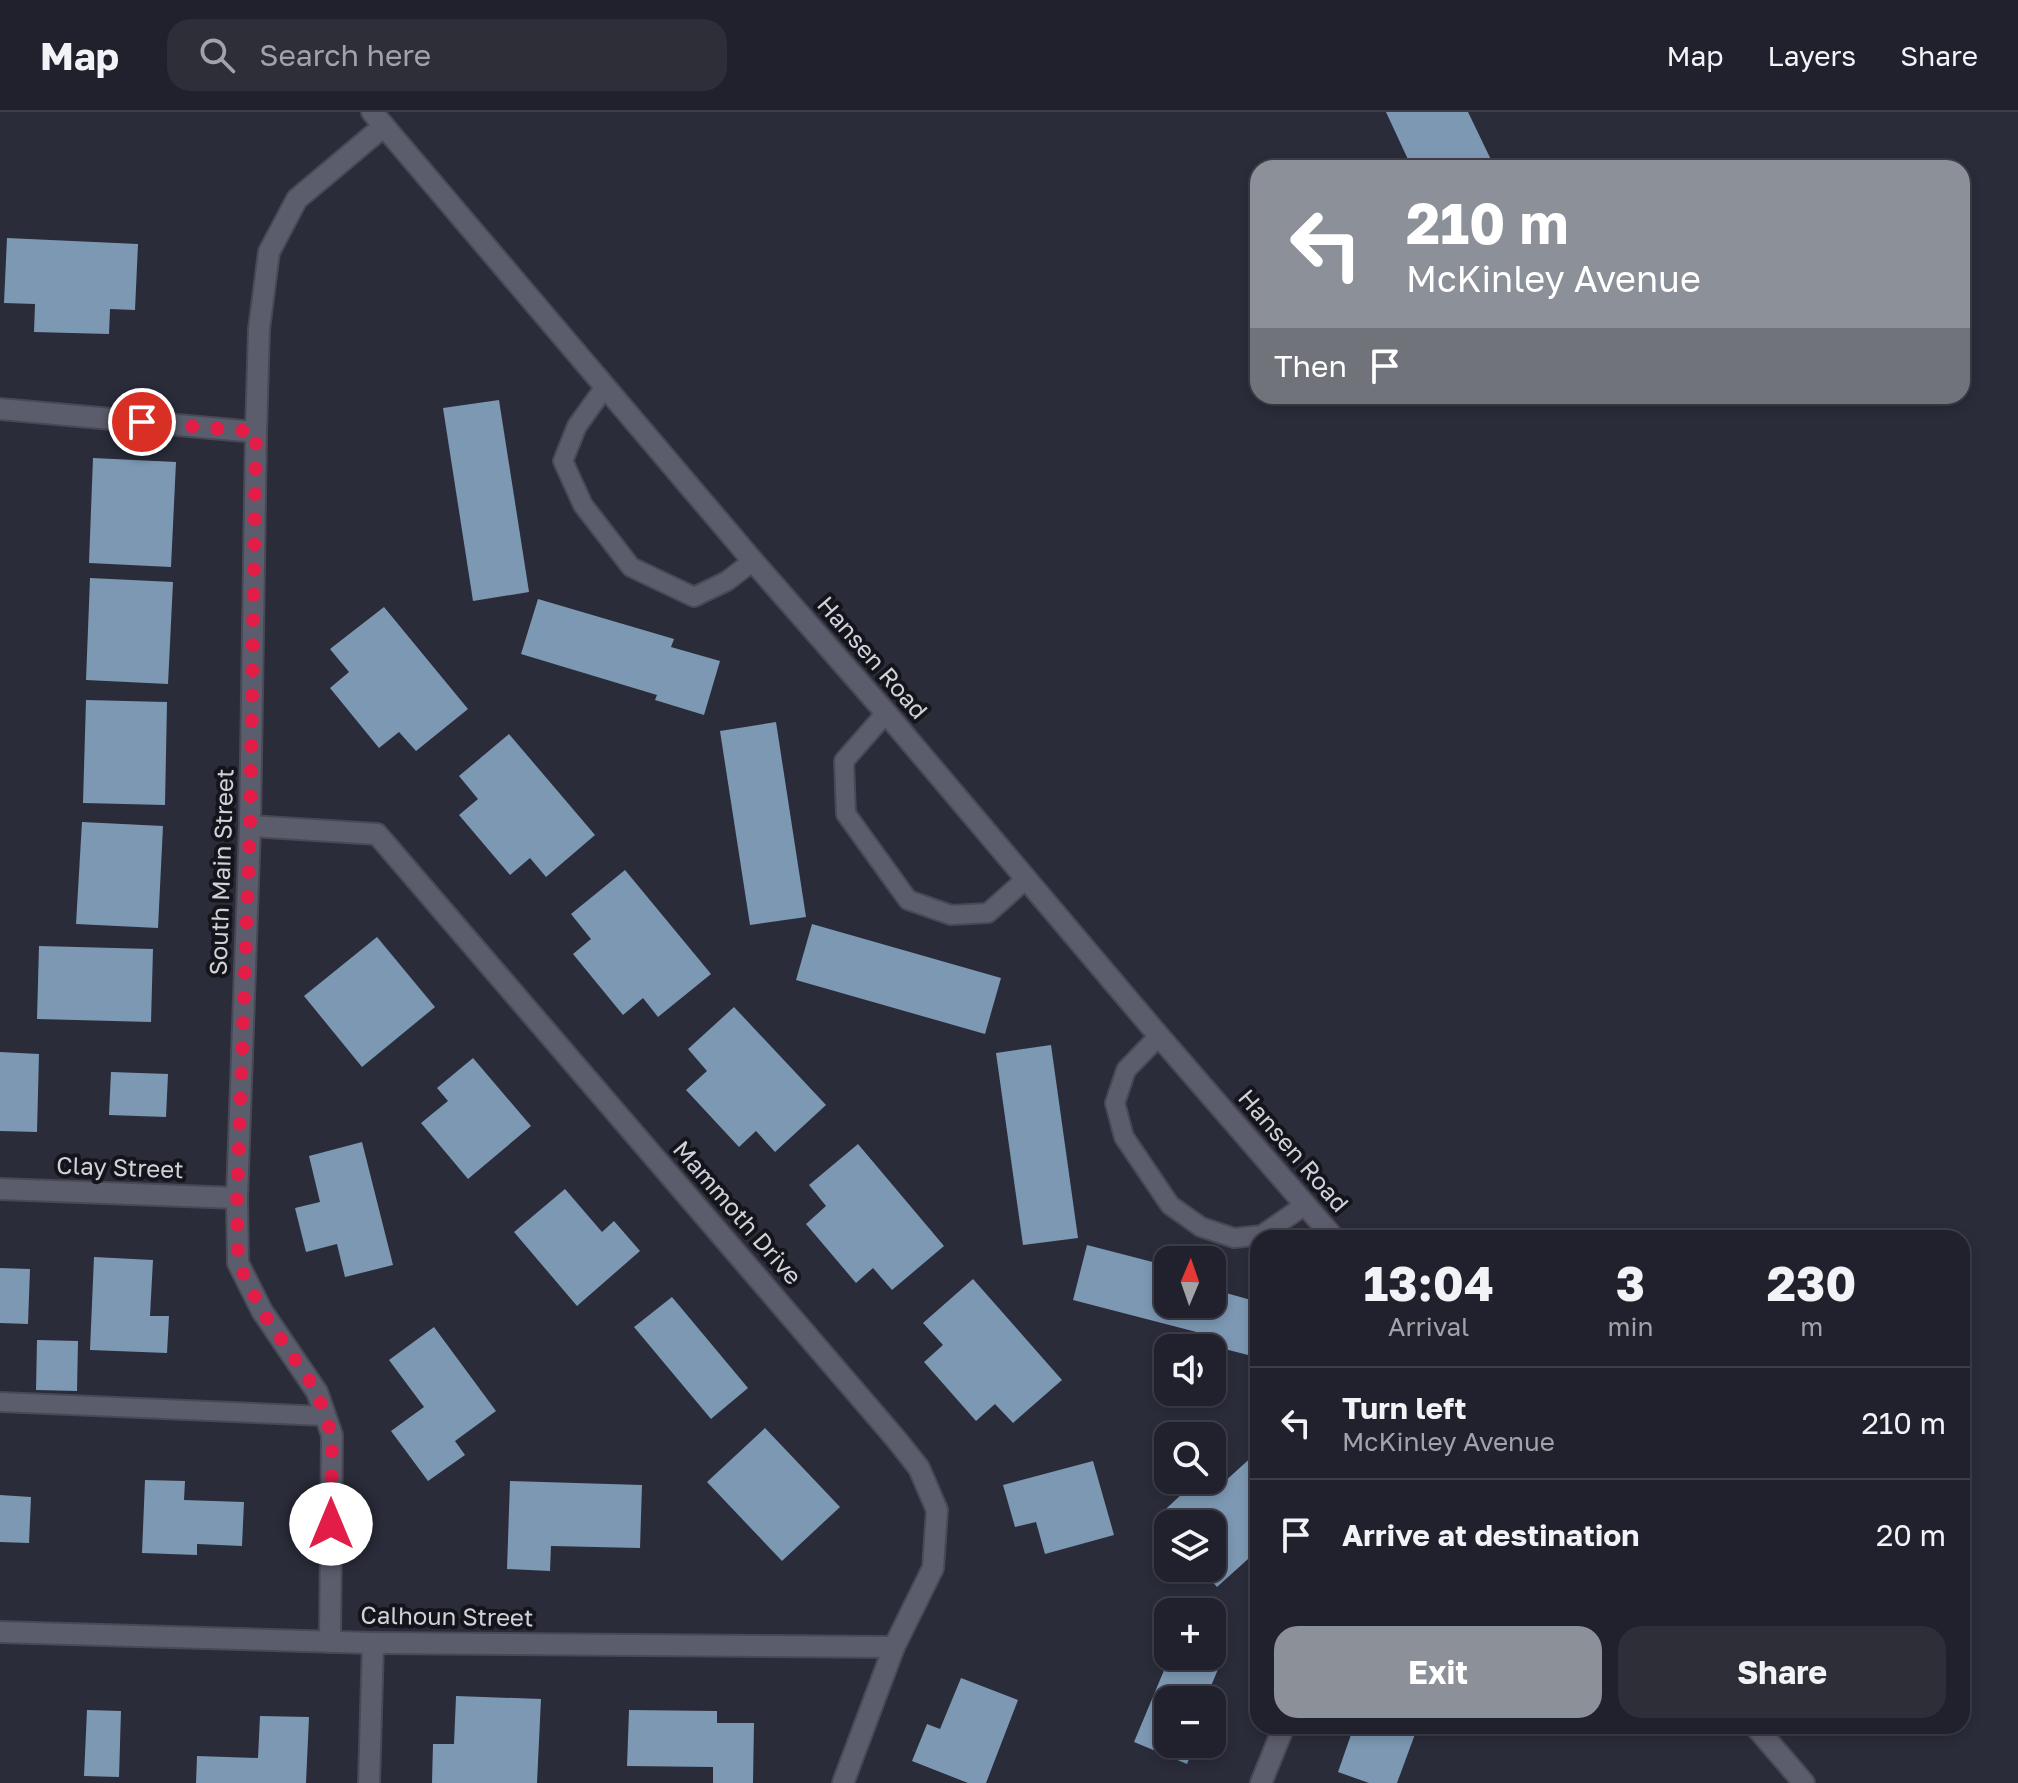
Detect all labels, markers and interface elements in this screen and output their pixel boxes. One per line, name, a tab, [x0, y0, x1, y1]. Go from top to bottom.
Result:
search box	[167, 19, 727, 91]
text: Map	[40, 33, 119, 78]
icon: search	[195, 33, 239, 77]
text: Search here	[259, 37, 431, 73]
text: Map	[1666, 39, 1724, 72]
text: Layers	[1768, 39, 1856, 72]
text: Share	[1900, 39, 1978, 72]
text: 210 m	[1406, 189, 1568, 256]
icon: left	[1274, 192, 1378, 296]
text: McKinley Avenue	[1406, 257, 1701, 300]
icon: arrive	[1363, 344, 1407, 388]
text: Then	[1274, 348, 1347, 384]
pin	[108, 388, 176, 456]
icon: arrive	[120, 400, 164, 444]
street label: Hansen Road	[812, 590, 934, 724]
street label: South Main Street	[202, 768, 239, 976]
street label: Hansen Road	[1233, 1083, 1355, 1217]
street label: Mammoth Drive	[668, 1134, 808, 1290]
street label: Clay Street	[56, 1150, 184, 1183]
north arrow	[1154, 1246, 1226, 1318]
map controls	[1154, 1246, 1226, 1758]
text: 13:04	[1363, 1254, 1494, 1312]
text: 3	[1616, 1254, 1645, 1312]
text: 230	[1767, 1254, 1857, 1312]
text: Arrival	[1388, 1311, 1469, 1342]
text: min	[1607, 1311, 1653, 1342]
text: m	[1800, 1311, 1823, 1342]
button: sound	[1154, 1334, 1226, 1406]
text: Turn left	[1342, 1390, 1467, 1426]
icon: left	[1274, 1401, 1318, 1445]
text: 210 m	[1861, 1405, 1946, 1441]
button: search	[1154, 1422, 1226, 1494]
text: McKinley Avenue	[1342, 1426, 1555, 1457]
position arrow	[289, 1482, 373, 1566]
button: layers	[1154, 1510, 1226, 1582]
icon: arrive	[1274, 1513, 1318, 1557]
text: Arrive at destination	[1342, 1517, 1639, 1553]
text: 20 m	[1876, 1517, 1946, 1553]
button: +	[1154, 1598, 1226, 1670]
street label: Calhoun Street	[360, 1599, 534, 1632]
button: Exit	[1274, 1626, 1602, 1718]
button: Share	[1618, 1626, 1946, 1718]
button: −	[1154, 1686, 1226, 1758]

